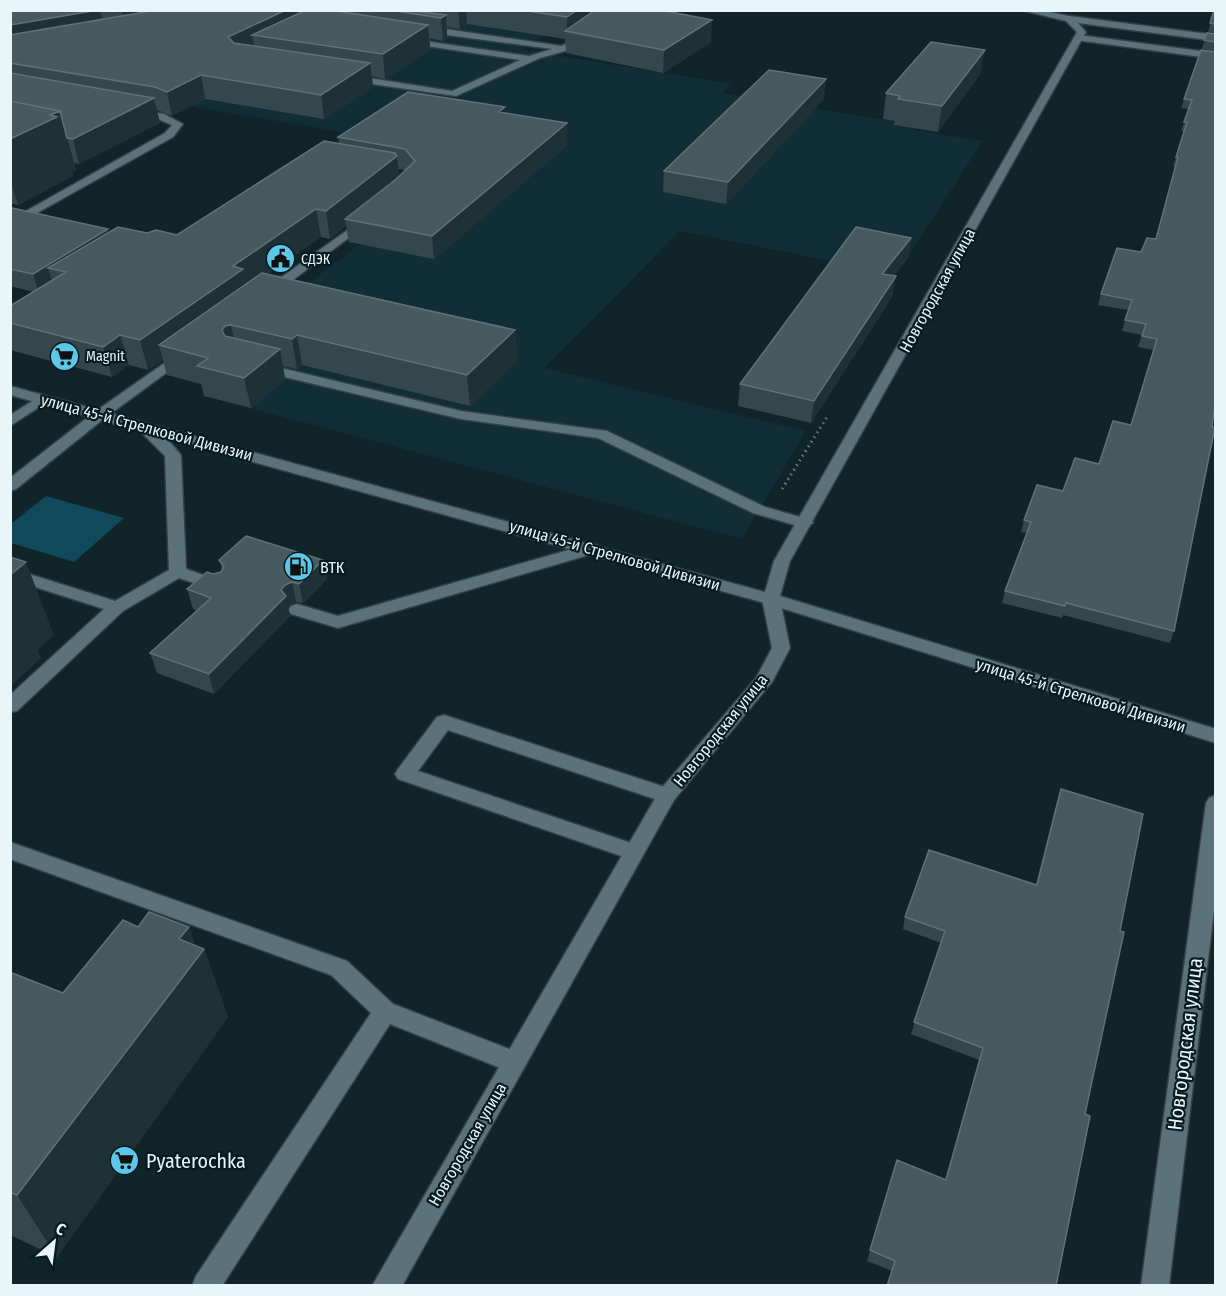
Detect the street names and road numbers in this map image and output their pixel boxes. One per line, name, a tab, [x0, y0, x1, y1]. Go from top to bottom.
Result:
street label: Новгородская улица	[895, 225, 979, 356]
street label: улица 45-й Стрелковой Дивизии	[39, 390, 255, 465]
street label: улица 45-й Стрелковой Дивизии	[507, 516, 722, 595]
street label: улица 45-й Стрелковой Дивизии	[974, 654, 1188, 736]
street label: Новгородская улица	[669, 670, 772, 790]
street label: Новгородская улица	[1163, 956, 1207, 1132]
street label: Новгородская улица	[424, 1079, 510, 1209]

